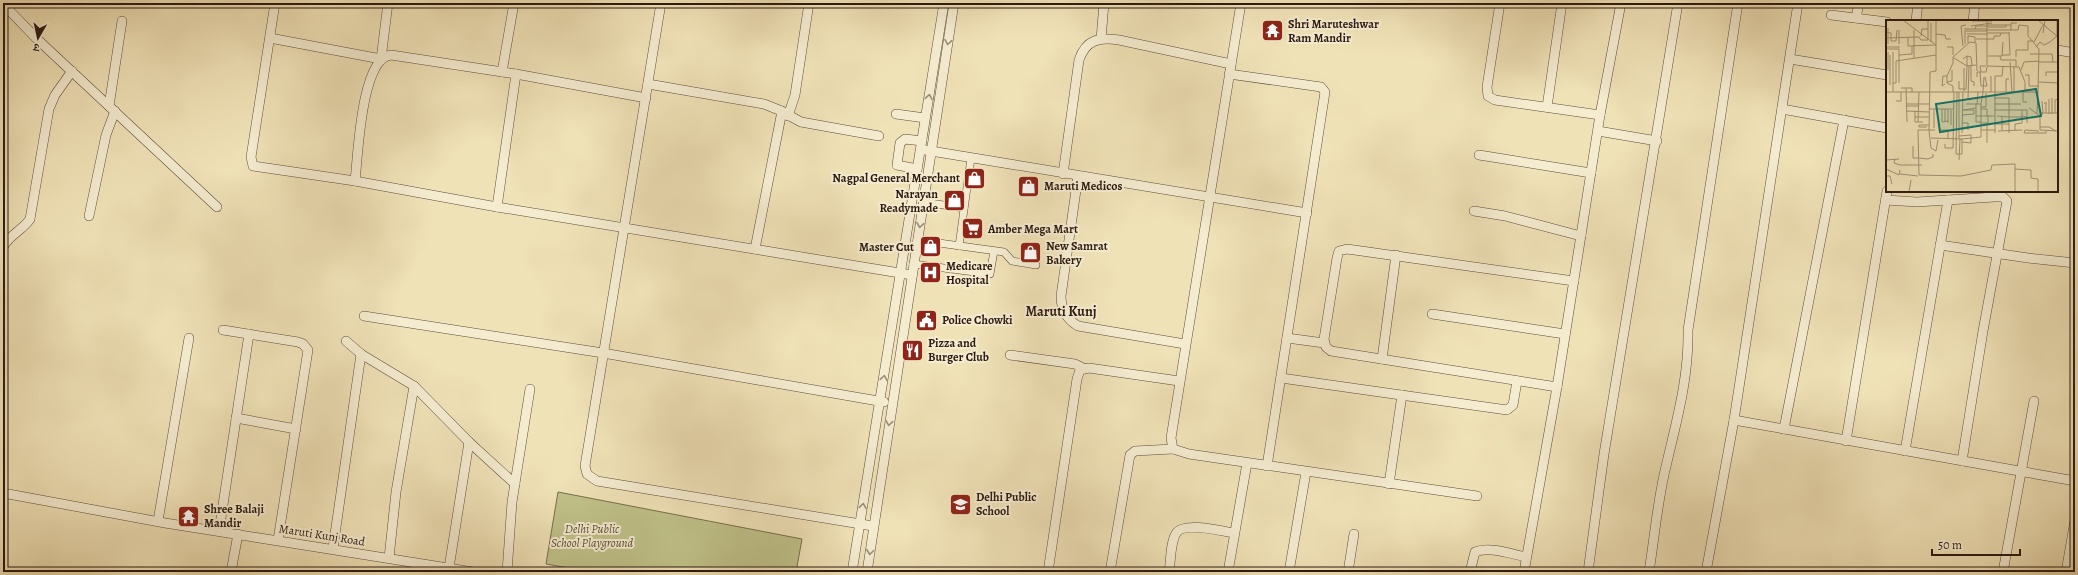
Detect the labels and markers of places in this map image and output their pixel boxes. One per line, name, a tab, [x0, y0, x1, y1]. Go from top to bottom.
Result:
place label: Shri Maruteshwar Ram Mandir	[1288, 16, 1379, 46]
temple icon: Shri Maruteshwar Ram Mandir	[1259, 18, 1285, 44]
shop icon: Nagpal General Merchant	[962, 165, 988, 191]
place label: Nagpal General Merchant	[832, 170, 960, 186]
shop icon: Maruti Medicos	[1016, 173, 1042, 199]
place label: Maruti Medicos	[1044, 178, 1122, 194]
place label: Narayan Readymade	[879, 186, 938, 216]
shop icon: Narayan Readymade	[941, 188, 967, 214]
supermarket icon: Amber Mega Mart	[959, 216, 985, 242]
place label: Amber Mega Mart	[987, 221, 1078, 237]
shop icon: Master Cut	[917, 234, 943, 260]
place label: New Samrat Bakery	[1046, 238, 1108, 268]
place label: Master Cut	[859, 239, 914, 255]
shop icon: New Samrat Bakery	[1018, 240, 1044, 266]
place label: Medicare Hospital	[946, 258, 993, 288]
hospital icon: Medicare Hospital	[917, 260, 943, 286]
public building icon: Police Chowki	[914, 307, 940, 333]
place label: Police Chowki	[942, 312, 1013, 328]
place label: Pizza and Burger Club	[928, 335, 989, 365]
restaurant icon: Pizza and Burger Club	[900, 337, 926, 363]
place label: Delhi Public School	[976, 489, 1036, 519]
school or university icon: Delhi Public School	[948, 491, 974, 517]
place label: Shree Balaji Mandir	[204, 501, 264, 531]
temple icon: Shree Balaji Mandir	[176, 503, 202, 529]

